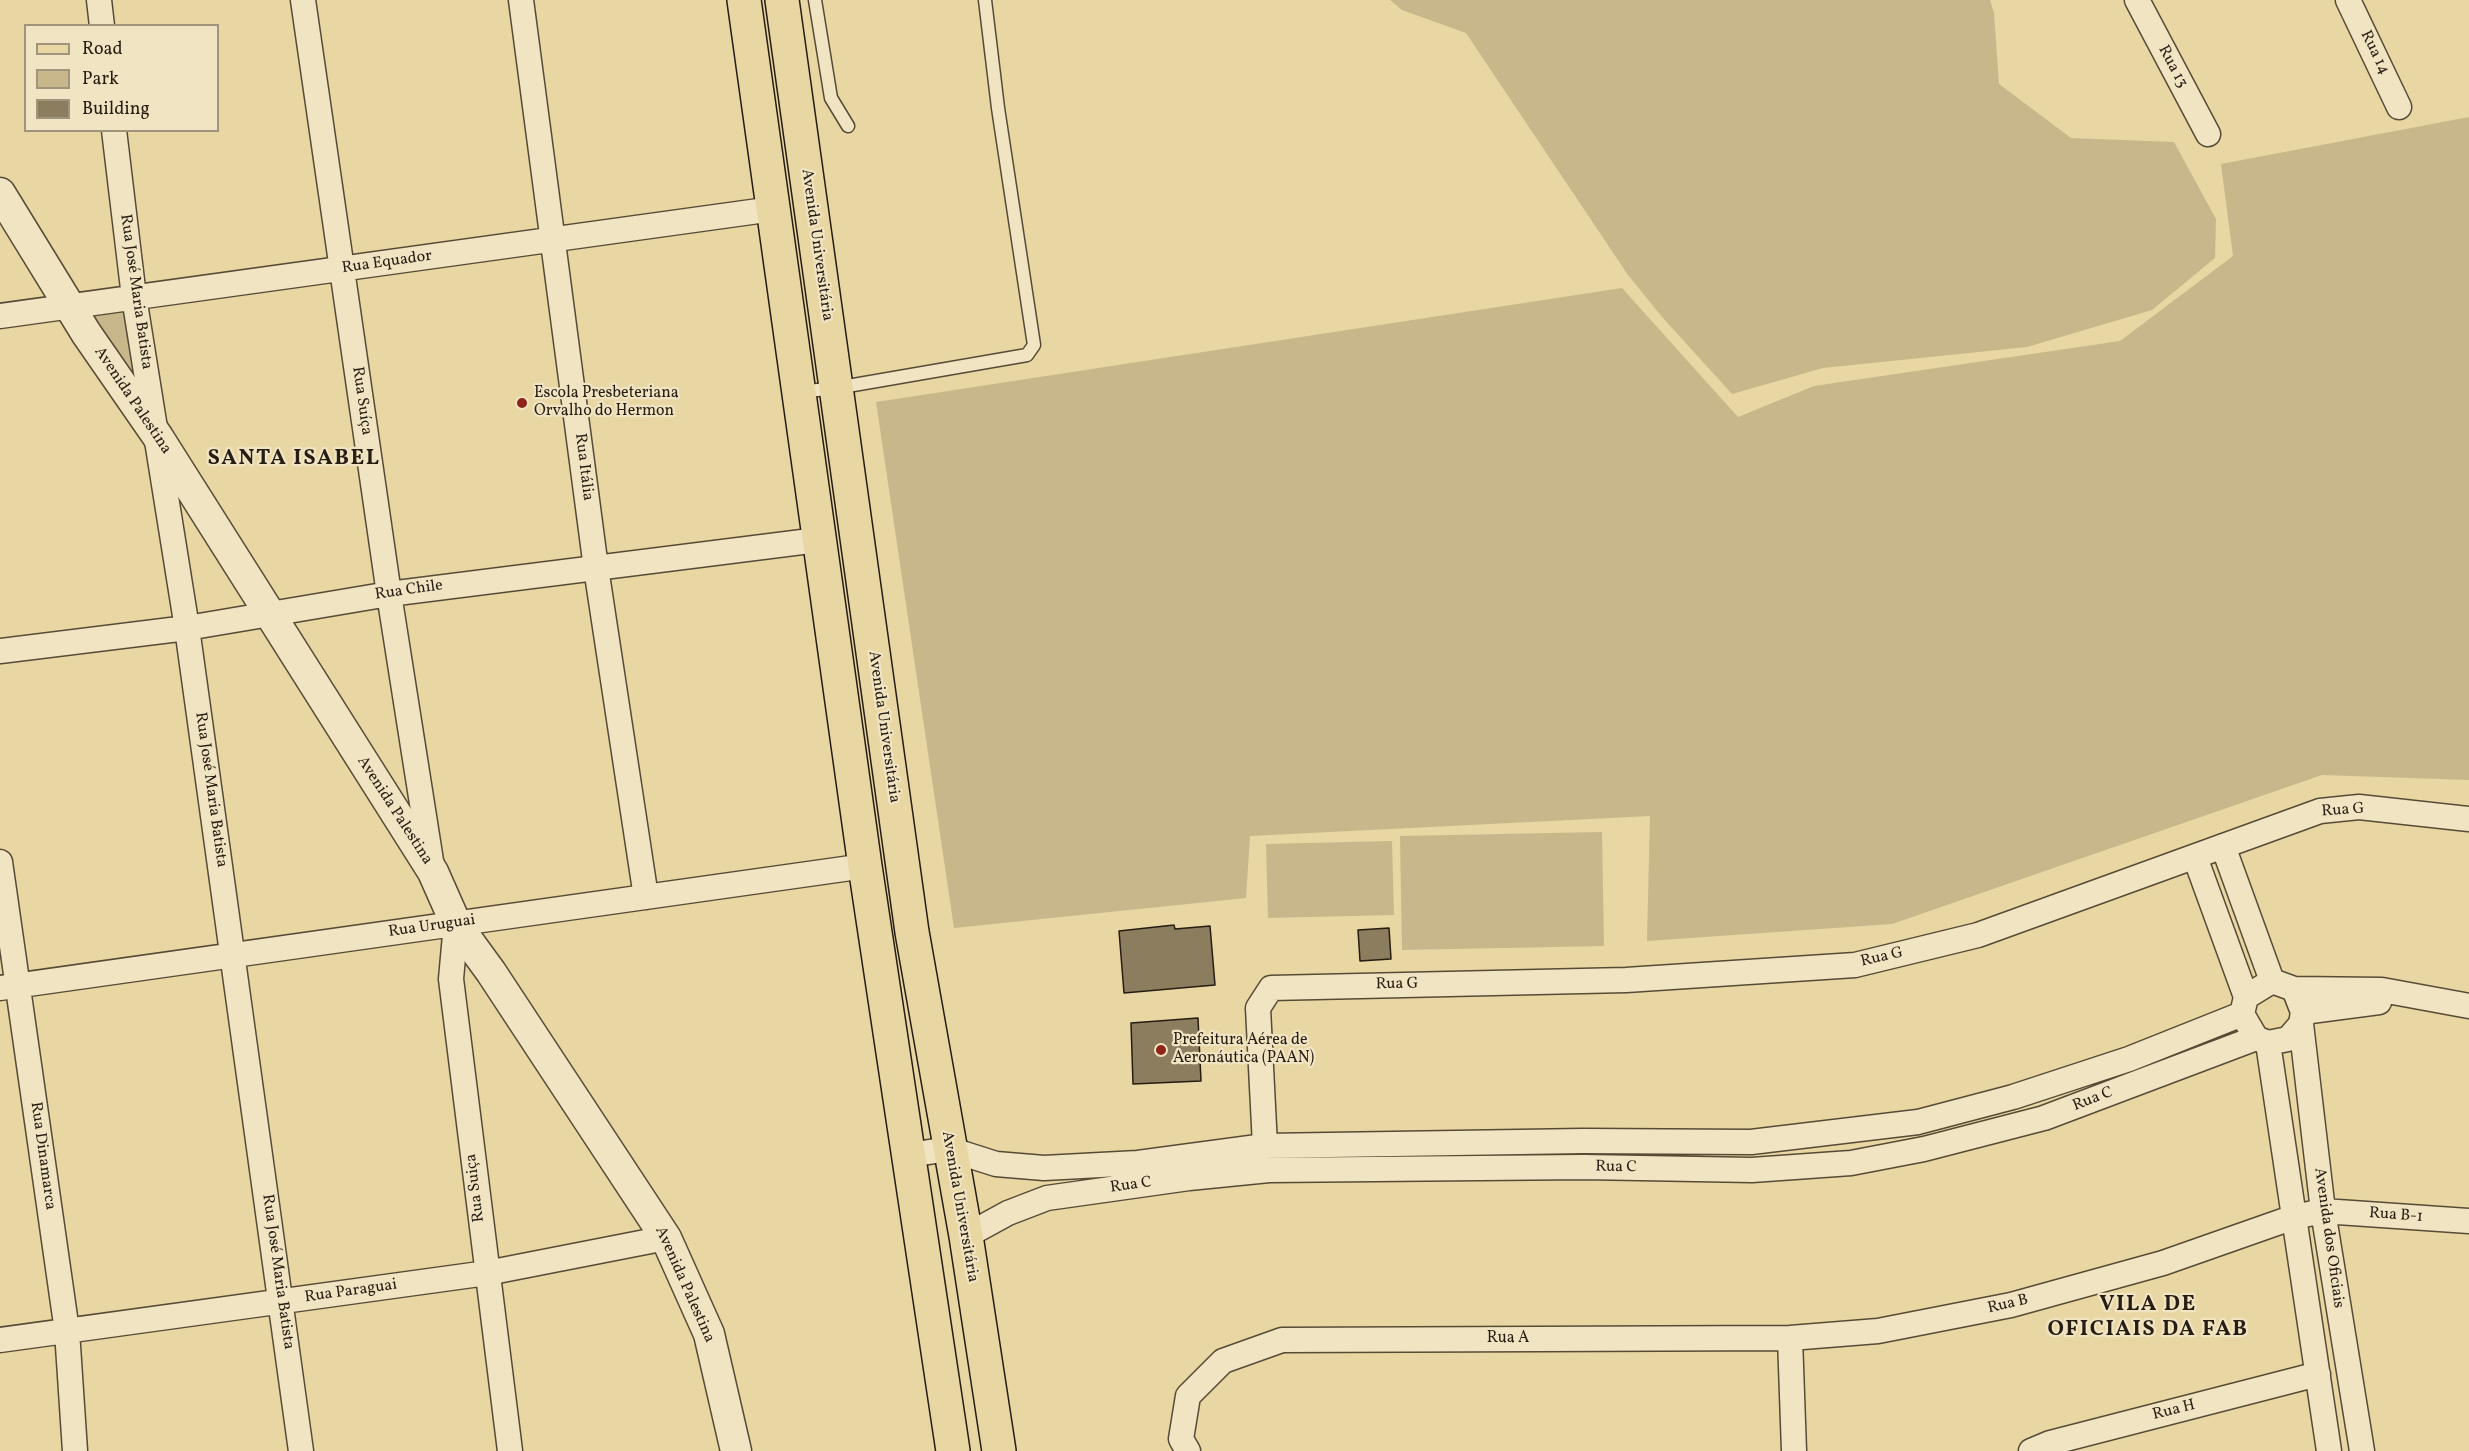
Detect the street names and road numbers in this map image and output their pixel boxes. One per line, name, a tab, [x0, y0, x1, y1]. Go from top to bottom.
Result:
street label: Rua 14	[2355, 28, 2393, 78]
street label: Rua 13	[2153, 42, 2191, 92]
street label: Avenida Universitária	[796, 168, 836, 322]
street label: Rua José Maria Batista	[115, 213, 155, 371]
street label: Rua Equador	[341, 247, 433, 279]
street label: Avenida Palestina	[89, 344, 175, 458]
street label: Rua Suíça	[347, 366, 375, 436]
street label: Rua Itália	[569, 432, 597, 502]
street label: Rua Chile	[374, 577, 444, 605]
street label: Avenida Universitária	[863, 650, 903, 804]
street label: Rua José Maria Batista	[190, 711, 230, 869]
street label: Avenida Palestina	[352, 753, 436, 869]
street label: Rua G	[2321, 800, 2365, 822]
street label: Rua Uruguai	[387, 911, 477, 943]
street label: Rua G	[1859, 944, 1905, 972]
street label: Rua G	[1375, 975, 1419, 995]
street label: Rua C	[2070, 1084, 2116, 1116]
street label: Rua Dinamarca	[25, 1101, 59, 1211]
street label: Avenida Universitária	[936, 1130, 982, 1284]
street label: Rua Suiça	[462, 1153, 490, 1223]
street label: Rua C	[1595, 1158, 1637, 1178]
street label: Avenida dos Oficiais	[2309, 1167, 2347, 1309]
street label: Rua C	[1109, 1174, 1153, 1198]
street label: Rua José Maria Batista	[257, 1193, 297, 1351]
street label: Rua B-1	[2368, 1205, 2424, 1227]
street label: Avenida Palestina	[650, 1224, 718, 1346]
street label: Rua Paraguai	[304, 1276, 398, 1308]
street label: Rua B	[1986, 1291, 2030, 1319]
street label: Rua A	[1487, 1329, 1529, 1349]
street label: Rua H	[2151, 1396, 2197, 1426]

